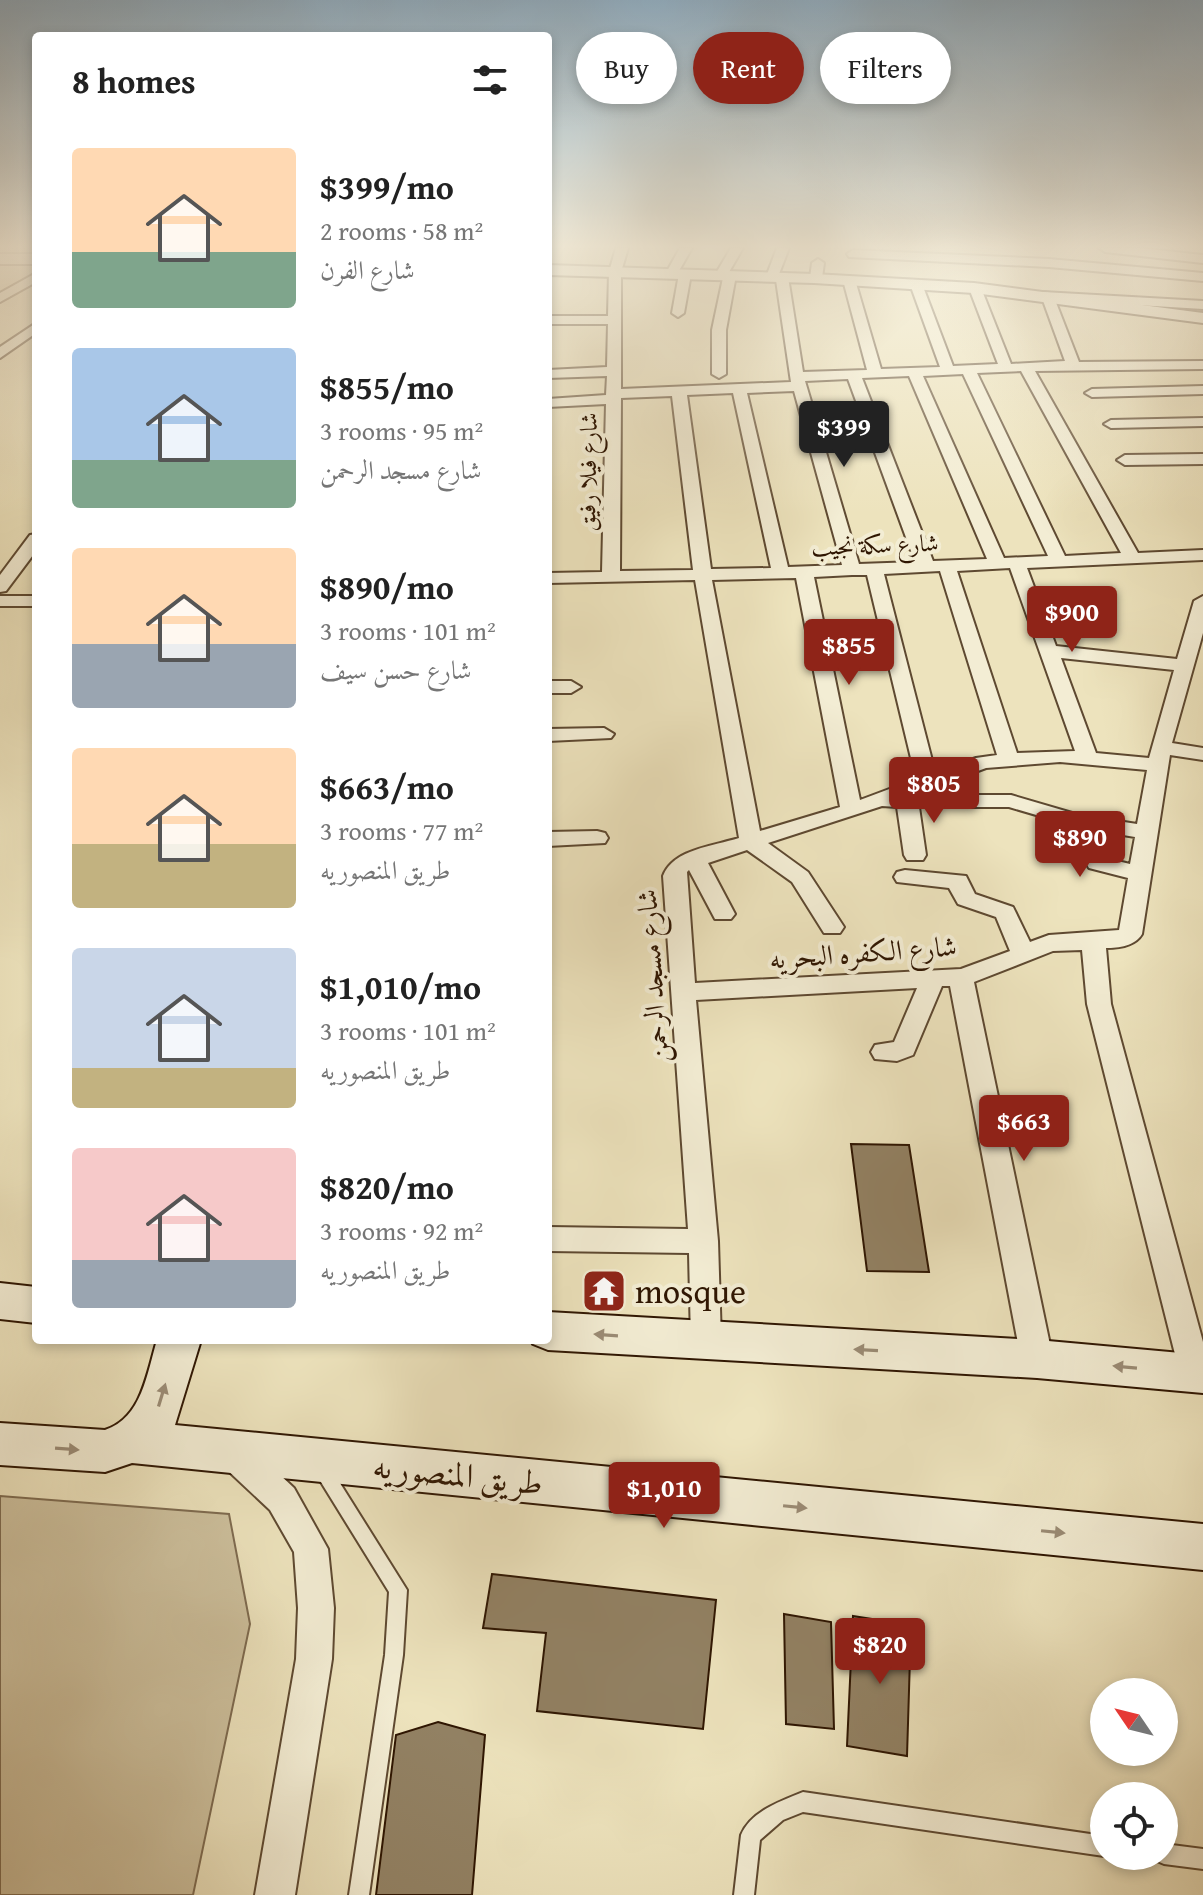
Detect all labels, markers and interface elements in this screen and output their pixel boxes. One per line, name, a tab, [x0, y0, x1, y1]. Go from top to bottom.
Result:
chip: Buy	[576, 32, 677, 104]
chip: Rent	[693, 32, 804, 104]
chip: Filters	[820, 32, 951, 104]
text: 8 homes	[72, 56, 196, 105]
icon: filters	[468, 58, 512, 102]
text: $399/mo	[320, 162, 454, 211]
icon: home	[136, 180, 232, 276]
text: 2 rooms · 58 m²	[320, 211, 483, 250]
text: شارع الفرن	[320, 250, 415, 289]
text: $855/mo	[320, 362, 454, 411]
icon: home	[136, 380, 232, 476]
pin: $399	[797, 401, 891, 469]
text: $399	[817, 407, 871, 446]
text: 3 rooms · 95 m²	[320, 411, 483, 450]
street label: شارع فيلا رفيق	[569, 412, 609, 532]
text: شارع مسجد الرحمن	[320, 450, 481, 489]
street label: شارع سكة نجيب	[811, 525, 939, 567]
text: $890/mo	[320, 562, 454, 611]
icon: home	[136, 580, 232, 676]
pin: $900	[1025, 586, 1119, 654]
text: $900	[1045, 592, 1099, 631]
text: 3 rooms · 101 m²	[320, 611, 496, 650]
pin: $855	[802, 619, 896, 687]
text: $855	[822, 625, 876, 664]
text: شارع حسن سيف	[320, 650, 472, 689]
pin: $805	[887, 757, 981, 825]
text: $663/mo	[320, 762, 454, 811]
text: $805	[907, 763, 961, 802]
icon: home	[136, 780, 232, 876]
text: 3 rooms · 77 m²	[320, 811, 483, 850]
pin: $890	[1033, 811, 1127, 879]
text: $890	[1053, 817, 1107, 856]
text: طريق المنصوريه	[320, 850, 451, 889]
street label: شارع مسجد الرحمن	[625, 888, 682, 1064]
street label: شارع الكفره البحريه	[768, 924, 958, 982]
text: $1,010/mo	[320, 962, 481, 1011]
icon: home	[136, 980, 232, 1076]
text: 3 rooms · 101 m²	[320, 1011, 496, 1050]
text: طريق المنصوريه	[320, 1050, 451, 1089]
pin: $663	[977, 1095, 1071, 1163]
text: $663	[997, 1101, 1051, 1140]
text: $820/mo	[320, 1162, 454, 1211]
icon: home	[136, 1180, 232, 1276]
text: 3 rooms · 92 m²	[320, 1211, 483, 1250]
text: طريق المنصوريه	[320, 1250, 451, 1289]
place label: mosque	[635, 1266, 746, 1315]
temple icon: mosque	[580, 1267, 628, 1315]
one-way arrow	[593, 1328, 618, 1341]
one-way arrow	[853, 1343, 878, 1356]
one-way arrow	[1112, 1360, 1137, 1373]
one-way arrow	[156, 1383, 169, 1407]
street label: طريق المنصوريه	[371, 1440, 546, 1507]
one-way arrow	[55, 1443, 80, 1456]
pin: $1,010	[599, 1462, 729, 1530]
text: $1,010	[627, 1468, 701, 1507]
one-way arrow	[783, 1500, 808, 1513]
one-way arrow	[1041, 1526, 1066, 1539]
pin: $820	[833, 1618, 927, 1686]
text: $820	[853, 1624, 907, 1663]
north arrow	[1090, 1678, 1178, 1766]
map controls	[1090, 1678, 1178, 1870]
button: locate	[1090, 1782, 1178, 1870]

